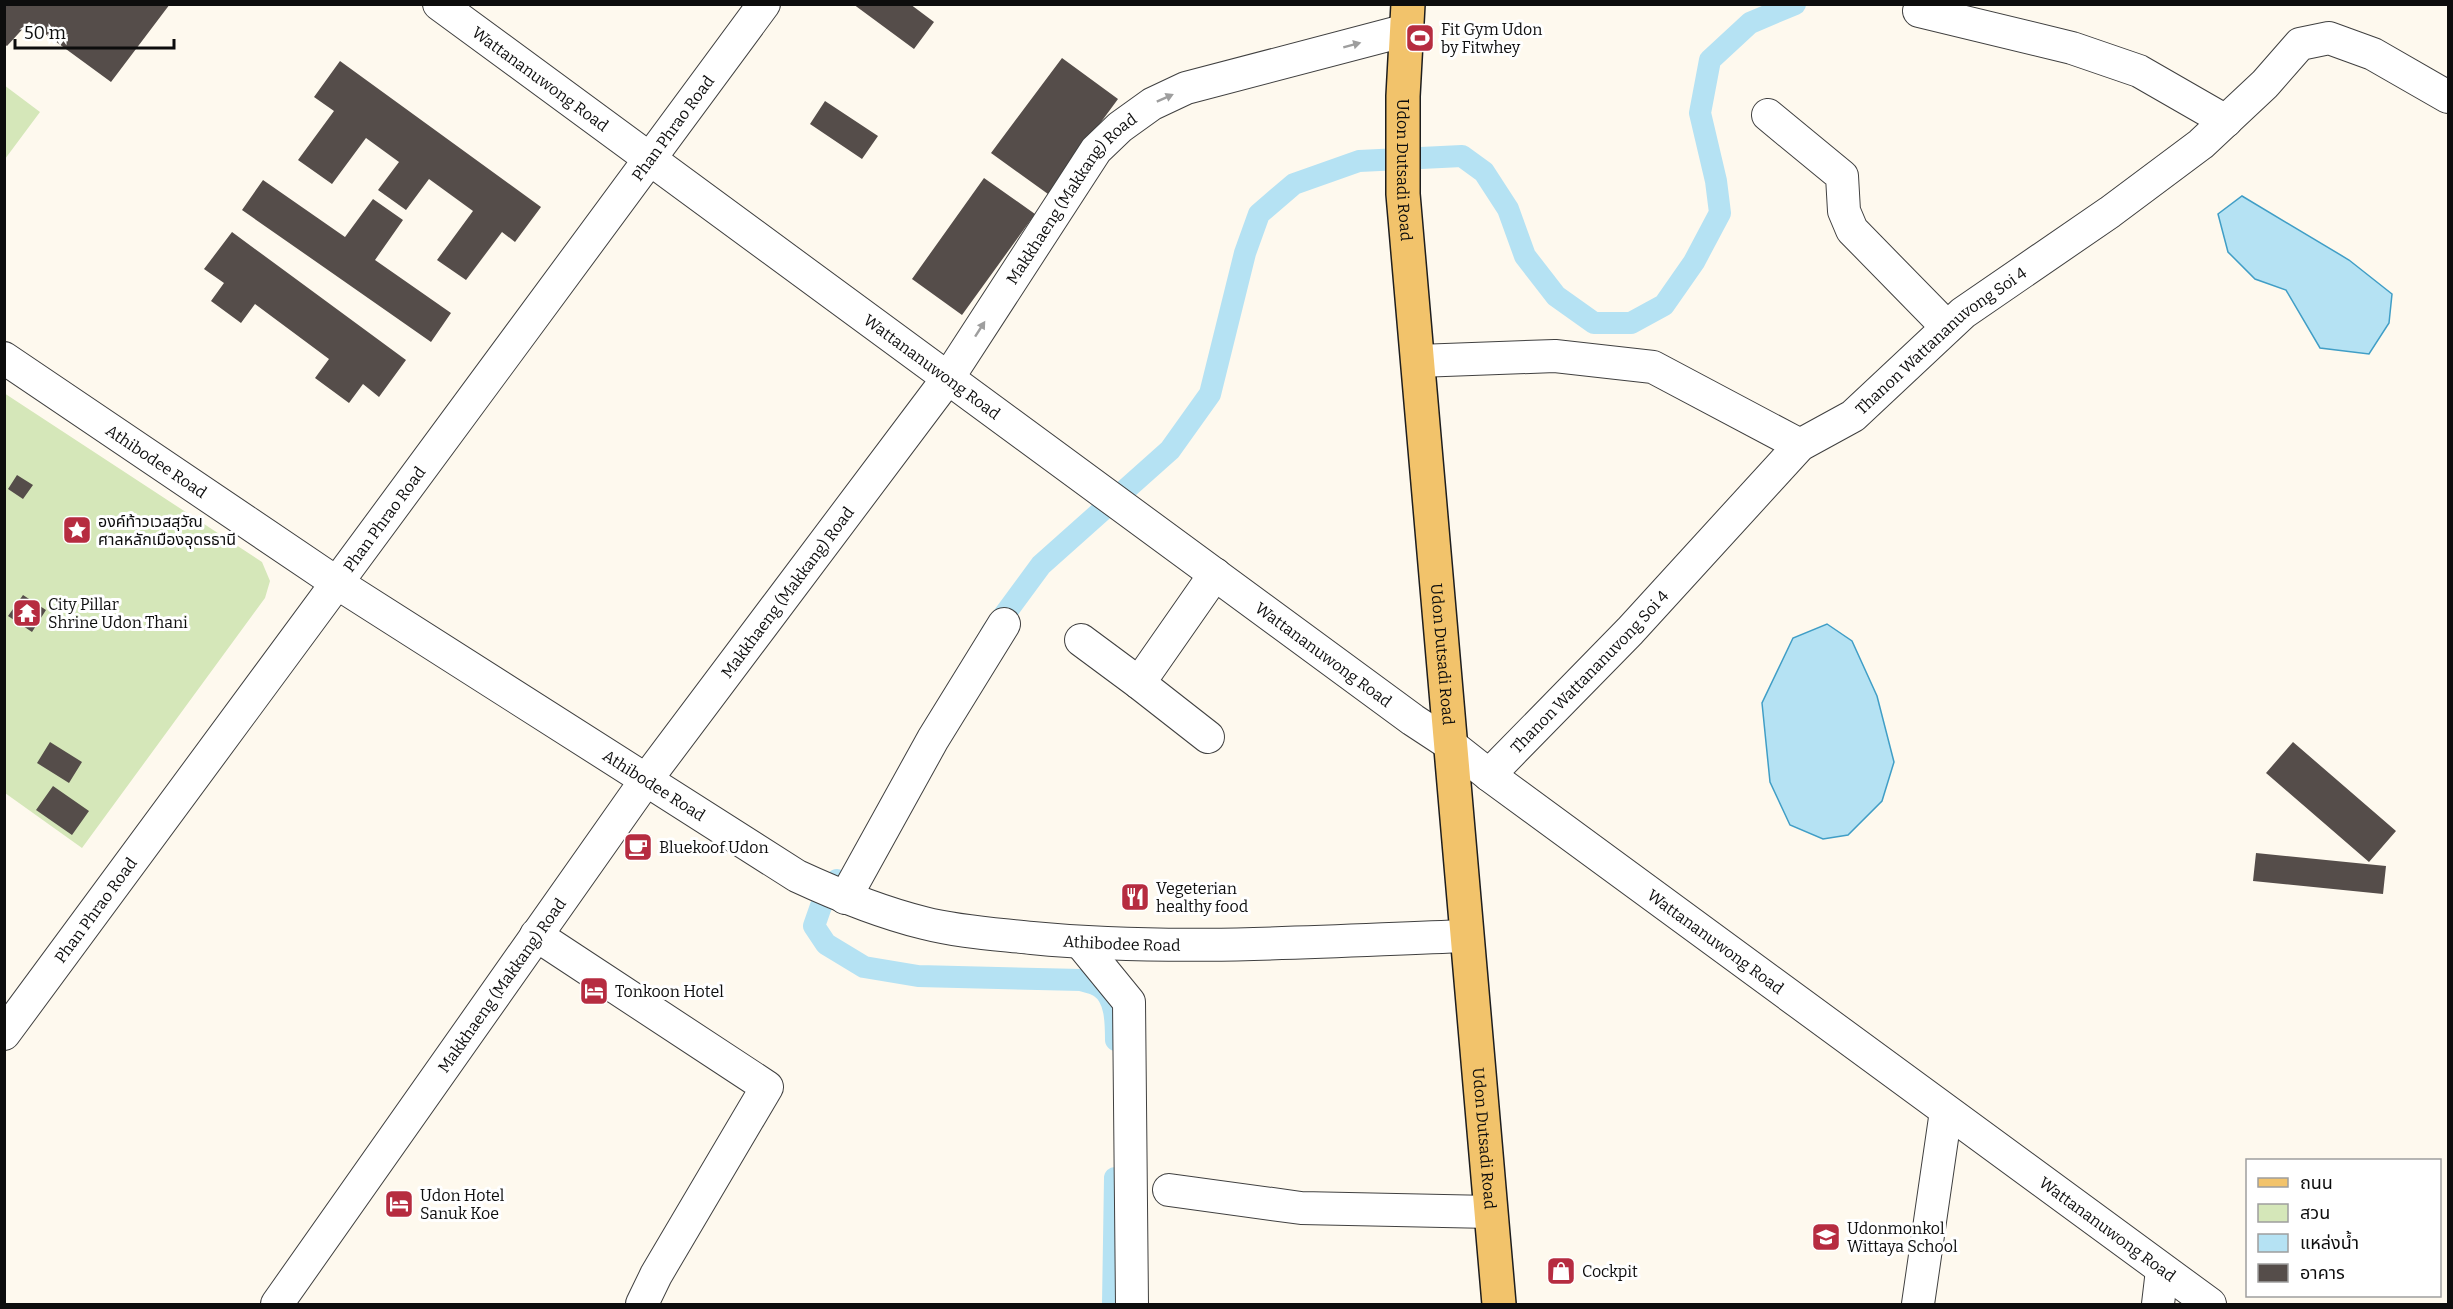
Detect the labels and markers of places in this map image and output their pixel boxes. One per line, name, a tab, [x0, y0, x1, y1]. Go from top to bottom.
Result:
place label: Fit Gym Udon by Fitwhey	[1441, 20, 1542, 57]
sports icon: Fit Gym Udon by Fitwhey	[1404, 22, 1436, 54]
place label: องค์ท้าวเวสสุวัณ ศาลหลักเมืองอุดรธานี	[98, 512, 236, 549]
place icon: องค์ท้าวเวสสุวัณ ศาลหลักเมืองอุดรธานี	[61, 514, 93, 546]
place label: City Pillar Shrine Udon Thani	[48, 595, 188, 632]
temple icon: City Pillar Shrine Udon Thani	[11, 597, 43, 629]
cafe icon: Bluekoof Udon	[622, 831, 654, 863]
place label: Bluekoof Udon	[659, 838, 769, 857]
place label: Vegeterian healthy food	[1156, 879, 1249, 916]
restaurant icon: Vegeterian healthy food	[1119, 881, 1151, 913]
hotel icon: Tonkoon Hotel	[578, 975, 610, 1007]
place label: Tonkoon Hotel	[615, 982, 724, 1001]
place label: Udon Hotel Sanuk Koe	[420, 1186, 505, 1223]
hotel icon: Udon Hotel Sanuk Koe	[383, 1188, 415, 1220]
place label: Udonmonkol Wittaya School	[1847, 1219, 1958, 1256]
school or university icon: Udonmonkol Wittaya School	[1810, 1221, 1842, 1253]
shop icon: Cockpit	[1545, 1255, 1577, 1287]
place label: Cockpit	[1582, 1262, 1638, 1281]

